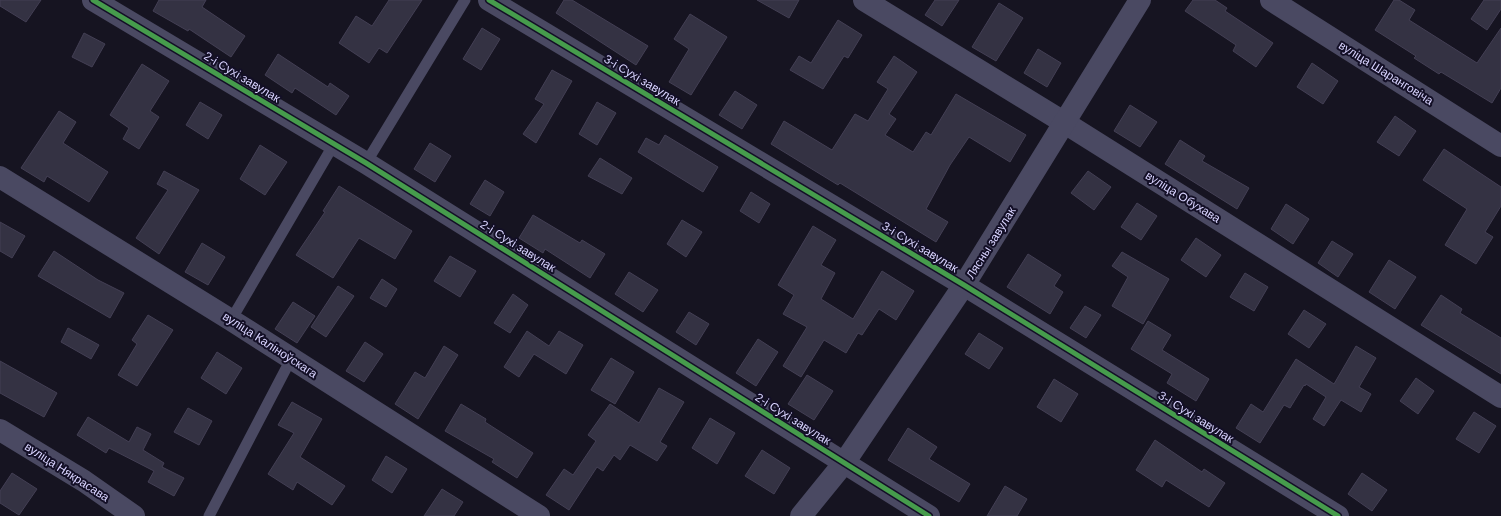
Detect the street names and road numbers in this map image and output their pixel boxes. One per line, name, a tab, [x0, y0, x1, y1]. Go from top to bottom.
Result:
street label: вуліца Шаранговіча	[1336, 38, 1436, 108]
street label: 2-і Сухі завулак	[201, 49, 283, 106]
street label: 3-і Сухі завулак	[601, 52, 683, 109]
street label: вуліца Обухава	[1143, 168, 1223, 226]
street label: Лясны завулак	[963, 204, 1019, 281]
street label: 2-і Сухі завулак	[478, 217, 559, 275]
street label: 3-і Сухі завулак	[879, 219, 961, 276]
street label: вуліца Каліноўскага	[220, 309, 320, 381]
street label: 3-і Сухі завулак	[1156, 388, 1237, 446]
street label: 2-і Сухі завулак	[753, 390, 834, 448]
street label: вуліца Някрасава	[22, 440, 112, 505]

